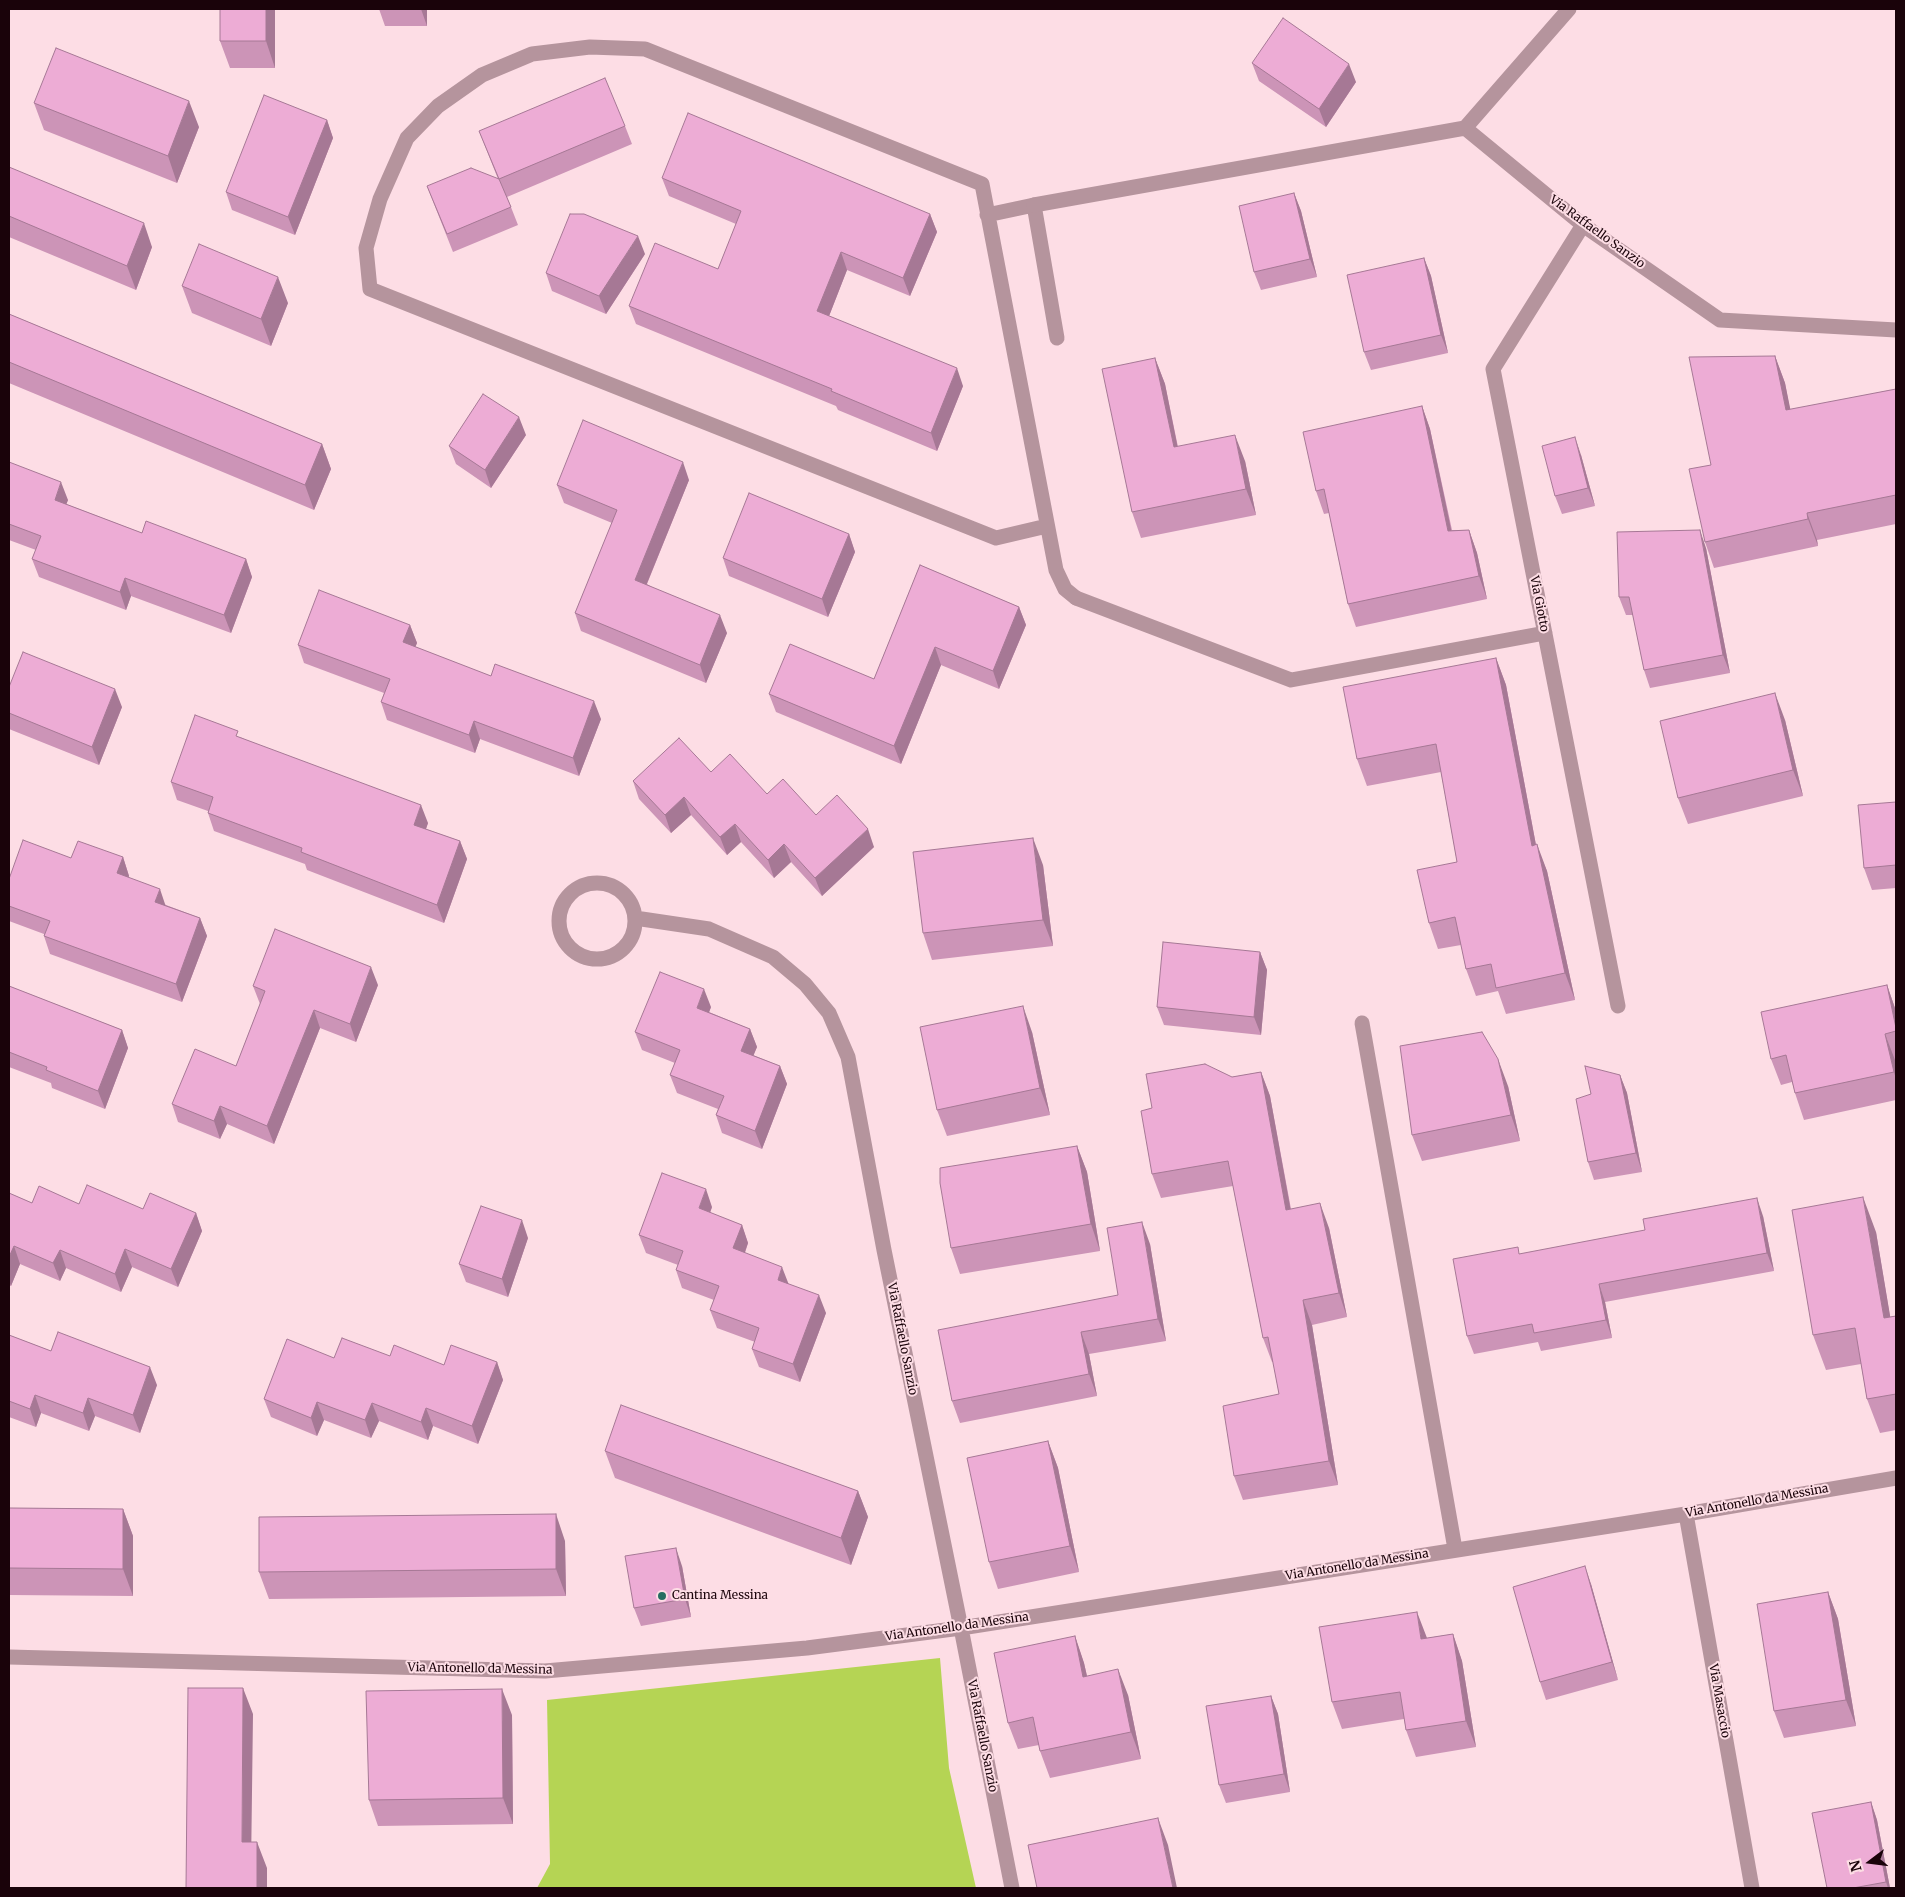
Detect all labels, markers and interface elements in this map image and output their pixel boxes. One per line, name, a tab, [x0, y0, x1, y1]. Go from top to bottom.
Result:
street label: Via Raffaello Sanzio	[1547, 193, 1647, 271]
street label: Via Giotto	[1527, 575, 1551, 633]
street label: Via Raffaello Sanzio	[884, 1282, 920, 1396]
street label: Via Antonello da Messina	[1684, 1481, 1830, 1521]
street label: Via Antonello da Messina	[1284, 1547, 1430, 1583]
place label: Cantina Messina	[672, 1589, 768, 1603]
marker: Cantina Messina	[656, 1590, 668, 1602]
street label: Via Antonello da Messina	[884, 1610, 1030, 1644]
street label: Via Antonello da Messina	[407, 1661, 553, 1677]
street label: Via Masaccio	[1705, 1663, 1733, 1739]
street label: Via Raffaello Sanzio	[964, 1679, 1000, 1793]
north arrow	[1845, 1837, 1895, 1887]
text: N	[1845, 1858, 1866, 1874]

